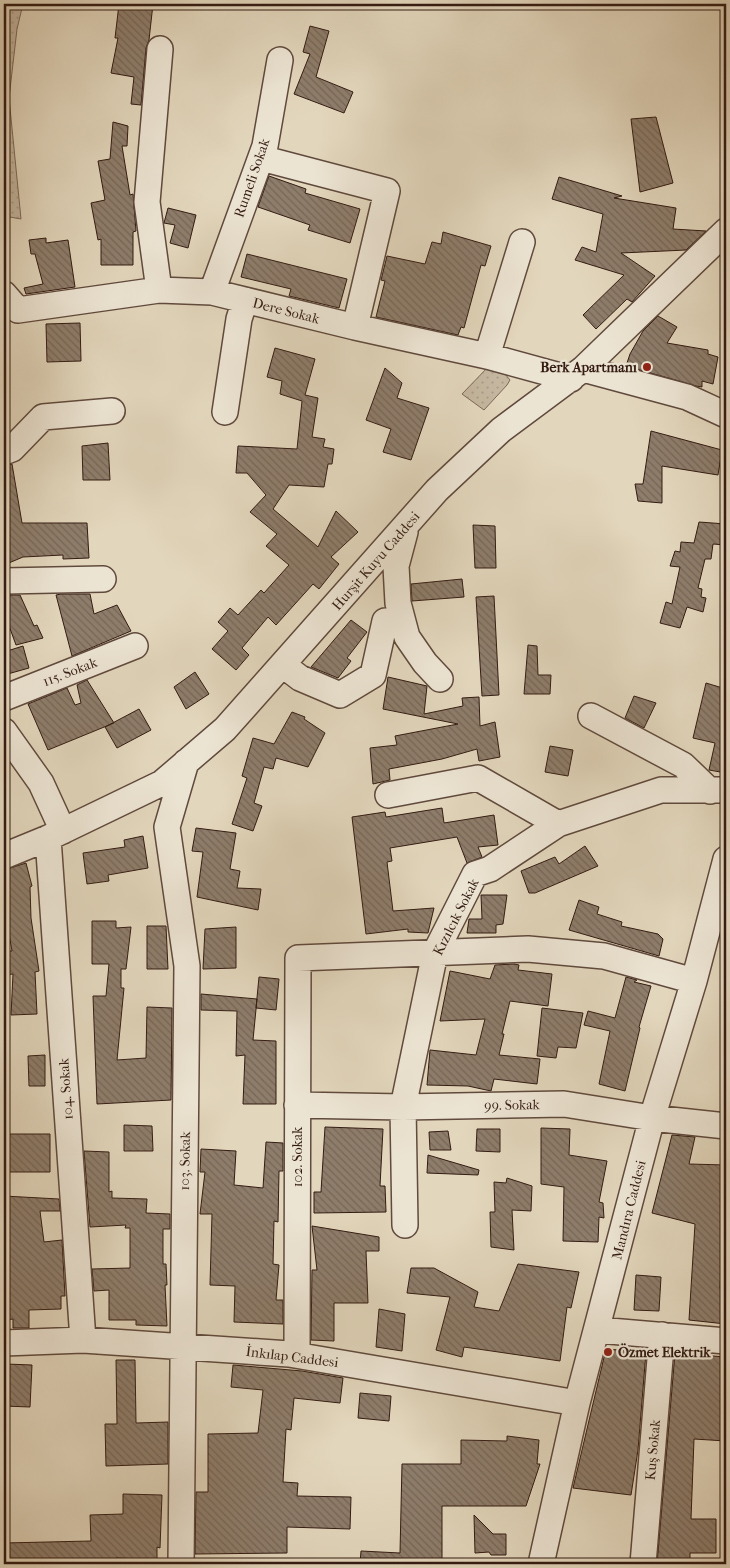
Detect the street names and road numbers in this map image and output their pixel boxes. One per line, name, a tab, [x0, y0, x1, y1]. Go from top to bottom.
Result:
street label: Rumeli Sokak	[231, 136, 274, 220]
street label: Dere Sokak	[251, 294, 322, 328]
street label: Hurşit Kuyu Caddesi	[328, 508, 424, 614]
street label: 115. Sokak	[40, 654, 100, 690]
street label: Kızılcık Sokak	[429, 875, 483, 958]
street label: 104. Sokak	[55, 1057, 77, 1120]
street label: 99. Sokak	[484, 1096, 541, 1114]
street label: 102. Sokak	[289, 1126, 306, 1187]
street label: 103. Sokak	[176, 1130, 194, 1191]
street label: Mandıra Caddesi	[608, 1158, 650, 1262]
street label: İnkılap Caddesi	[245, 1343, 339, 1371]
street label: Kuş Sokak	[642, 1418, 664, 1481]

